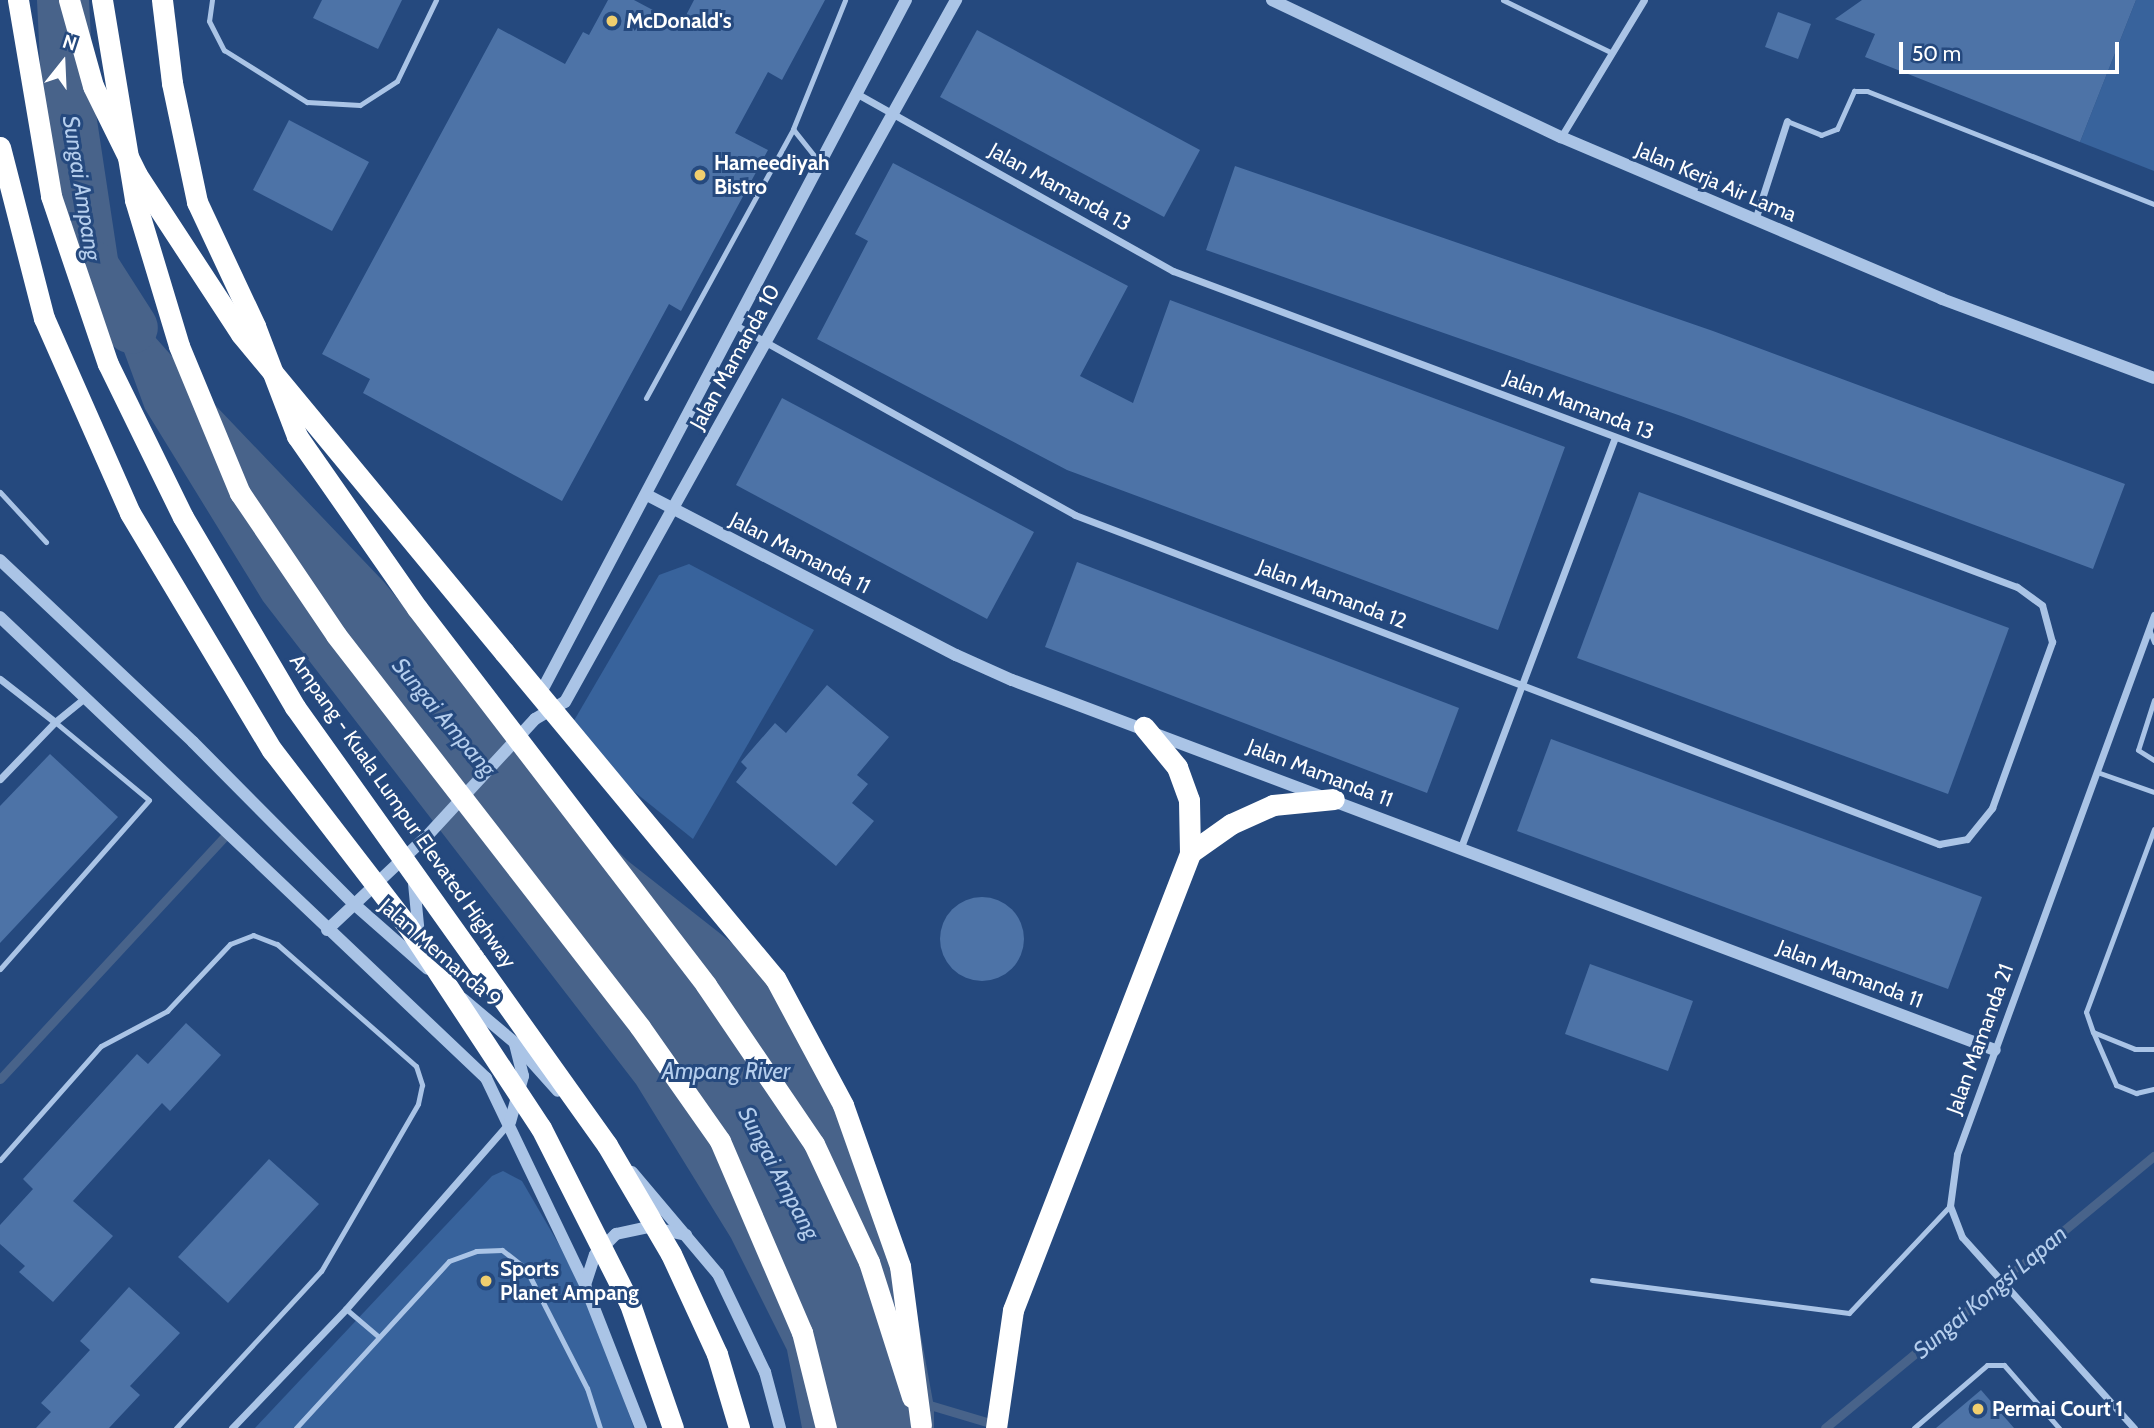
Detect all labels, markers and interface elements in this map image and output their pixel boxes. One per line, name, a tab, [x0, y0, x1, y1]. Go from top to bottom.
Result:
place label: McDonald's	[626, 8, 732, 34]
marker: McDonald's	[604, 13, 620, 29]
north arrow	[28, 28, 98, 98]
scale bar	[1902, 28, 2122, 72]
text: N	[60, 30, 80, 56]
text: 50 m	[1912, 41, 1961, 66]
water label: Sungai Ampang	[57, 114, 107, 262]
street label: Jalan Kerja Air Lama	[1632, 137, 1800, 227]
street label: Jalan Mamanda 13	[985, 138, 1135, 236]
place label: Hameediyah Bistro	[714, 150, 830, 200]
marker: Hameediyah Bistro	[692, 167, 708, 183]
street label: Jalan Mamanda 10	[685, 280, 785, 434]
street label: Jalan Mamanda 13	[1500, 365, 1658, 445]
street label: Jalan Mamanda 11	[726, 507, 874, 599]
street label: Jalan Mamanda 12	[1254, 554, 1410, 634]
street label: Ampang - Kuala Lumpur Elevated Highway	[284, 649, 522, 973]
water label: Sungai Ampang	[386, 652, 502, 782]
street label: Jalan Mamanda 11	[1244, 734, 1396, 812]
street label: Jalan Memanda 9	[374, 893, 506, 1013]
street label: Jalan Mamanda 11	[1774, 935, 1926, 1013]
street label: Jalan Mamanda 21	[1941, 960, 2019, 1118]
water label: Ampang River	[662, 1057, 790, 1085]
water label: Sungai Ampang	[732, 1102, 826, 1244]
water label: Sungai Kongsi Lapan	[1908, 1220, 2072, 1364]
place label: Sports Planet Ampang	[500, 1256, 639, 1306]
marker: Sports Planet Ampang	[478, 1273, 494, 1289]
place label: Permai Court 1	[1992, 1396, 2123, 1422]
marker: Permai Court 1	[1970, 1401, 1986, 1417]

